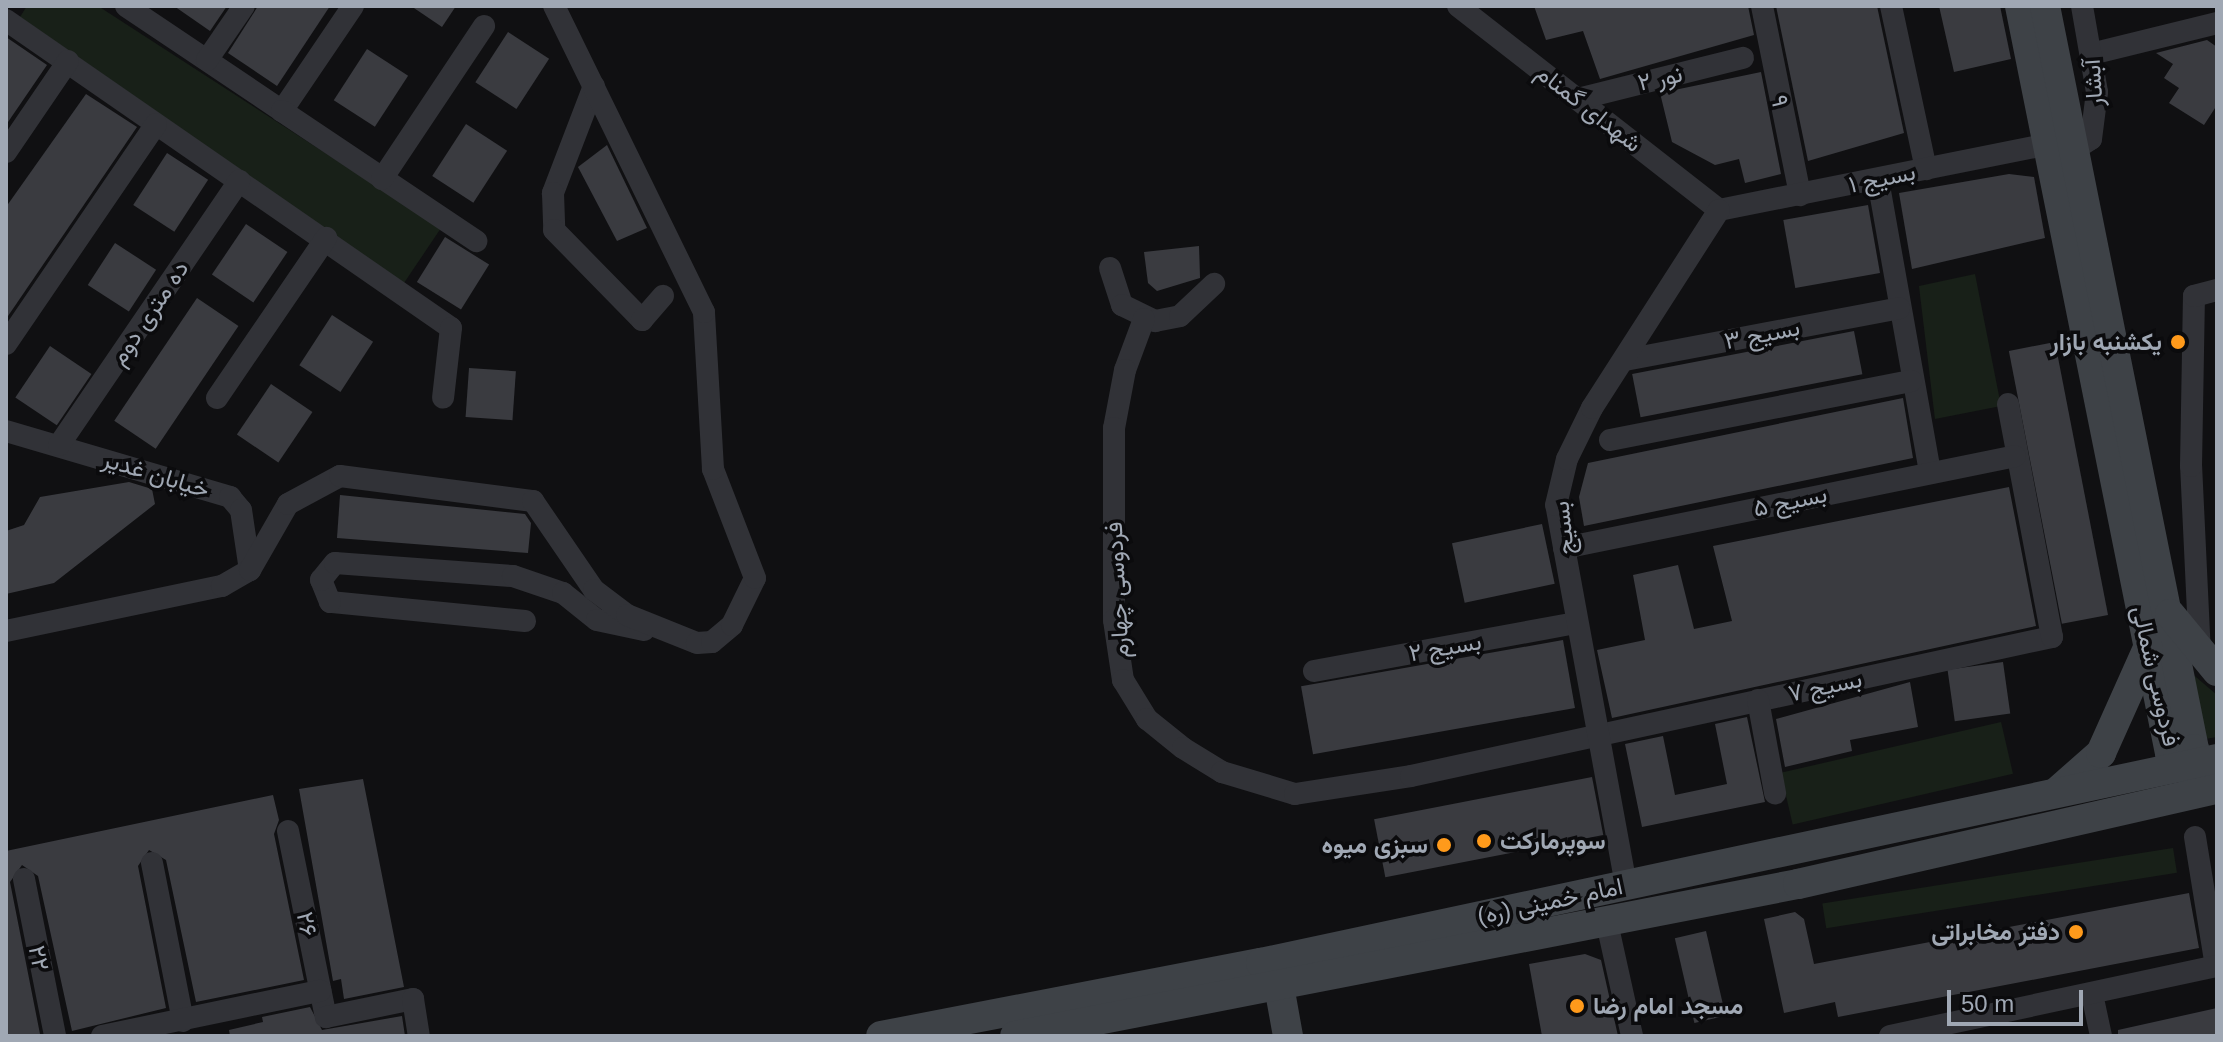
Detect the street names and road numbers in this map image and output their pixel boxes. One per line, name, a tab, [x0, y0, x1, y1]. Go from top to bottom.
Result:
street label: شهدای گمنام	[1531, 58, 1647, 158]
street label: آبشار	[2077, 58, 2109, 108]
street label: نور ۲	[1635, 59, 1685, 97]
street label: ۹	[1765, 92, 1795, 110]
street label: بسیج ۱	[1846, 157, 1918, 199]
street label: ده متری دوم	[104, 255, 194, 371]
street label: بسیج ۳	[1722, 313, 1802, 355]
street label: خیابان غدیر	[99, 444, 213, 504]
street label: بسیج ۵	[1750, 479, 1830, 523]
street label: بسیج	[1546, 500, 1580, 556]
street label: فردوسی چهارم	[1099, 521, 1135, 659]
street label: فردوسی شمالی	[2126, 603, 2186, 749]
street label: بسیج ۲	[1407, 626, 1483, 668]
street label: بسیج ۷	[1785, 664, 1865, 708]
street label: امام خمینی (ره)	[1475, 872, 1625, 930]
street label: ۲۶	[290, 909, 324, 939]
street label: ۲۲	[22, 943, 56, 973]

